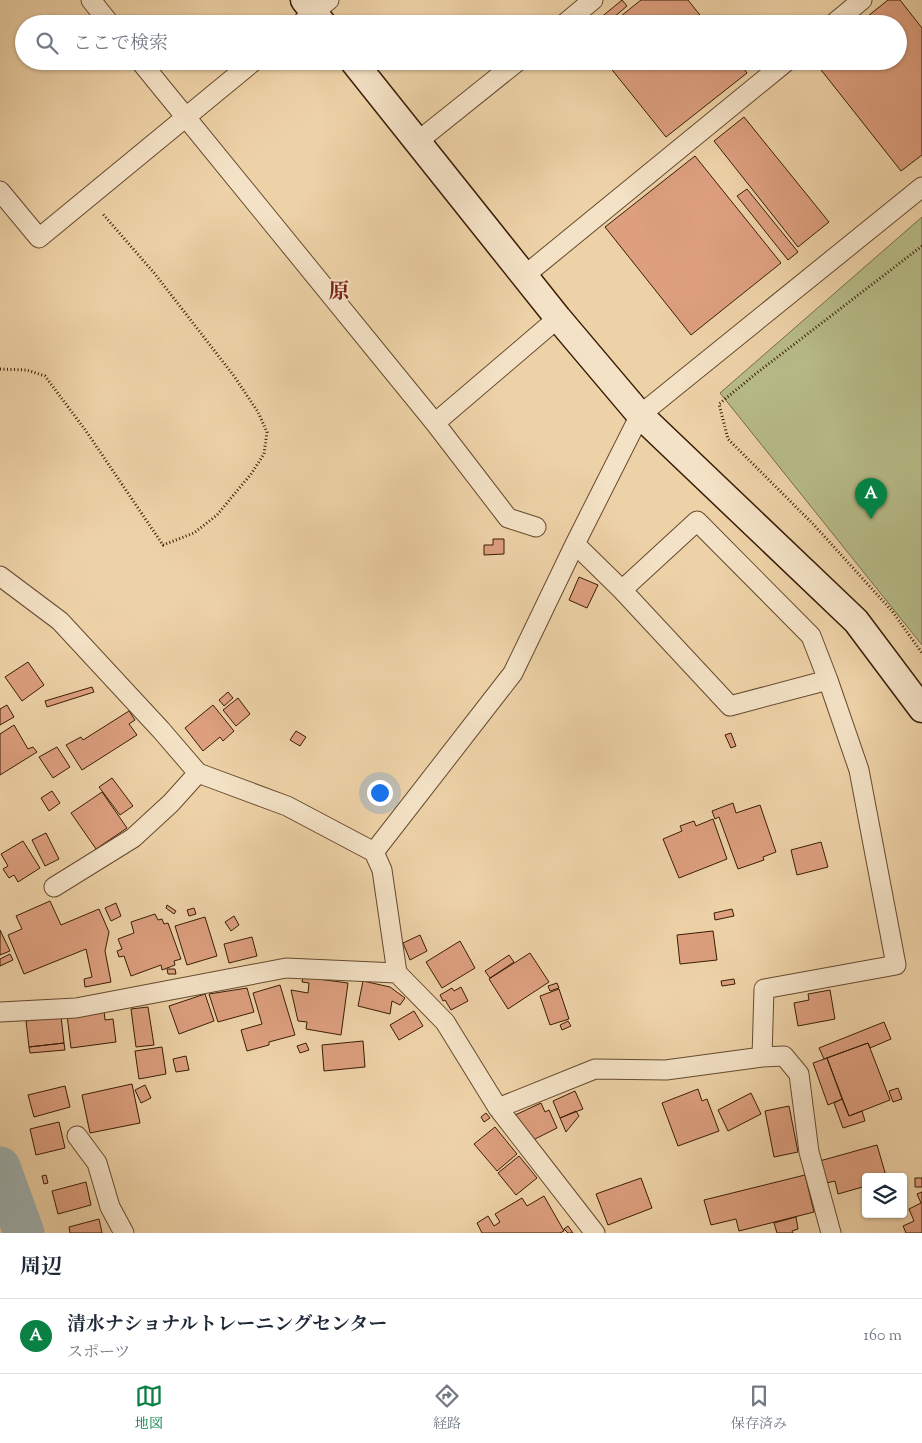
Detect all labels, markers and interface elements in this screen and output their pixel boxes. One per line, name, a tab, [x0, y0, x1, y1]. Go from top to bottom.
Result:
search box	[15, 15, 907, 70]
icon: search	[33, 29, 61, 57]
text: ここで検索	[73, 31, 168, 58]
district label: 原	[329, 278, 350, 308]
pin: A	[855, 478, 887, 519]
your location	[367, 780, 393, 806]
map controls	[862, 1173, 907, 1218]
button: layers	[862, 1173, 907, 1218]
text: 周辺	[20, 1253, 62, 1283]
text: 清水ナショナルトレーニングセンター	[67, 1312, 387, 1339]
text: A	[30, 1325, 43, 1348]
text: 160 m	[864, 1325, 902, 1348]
text: スポーツ	[67, 1342, 130, 1365]
tab: 地図	[135, 1382, 163, 1435]
tab: 経路	[433, 1382, 461, 1435]
tab: 保存済み	[731, 1382, 787, 1435]

